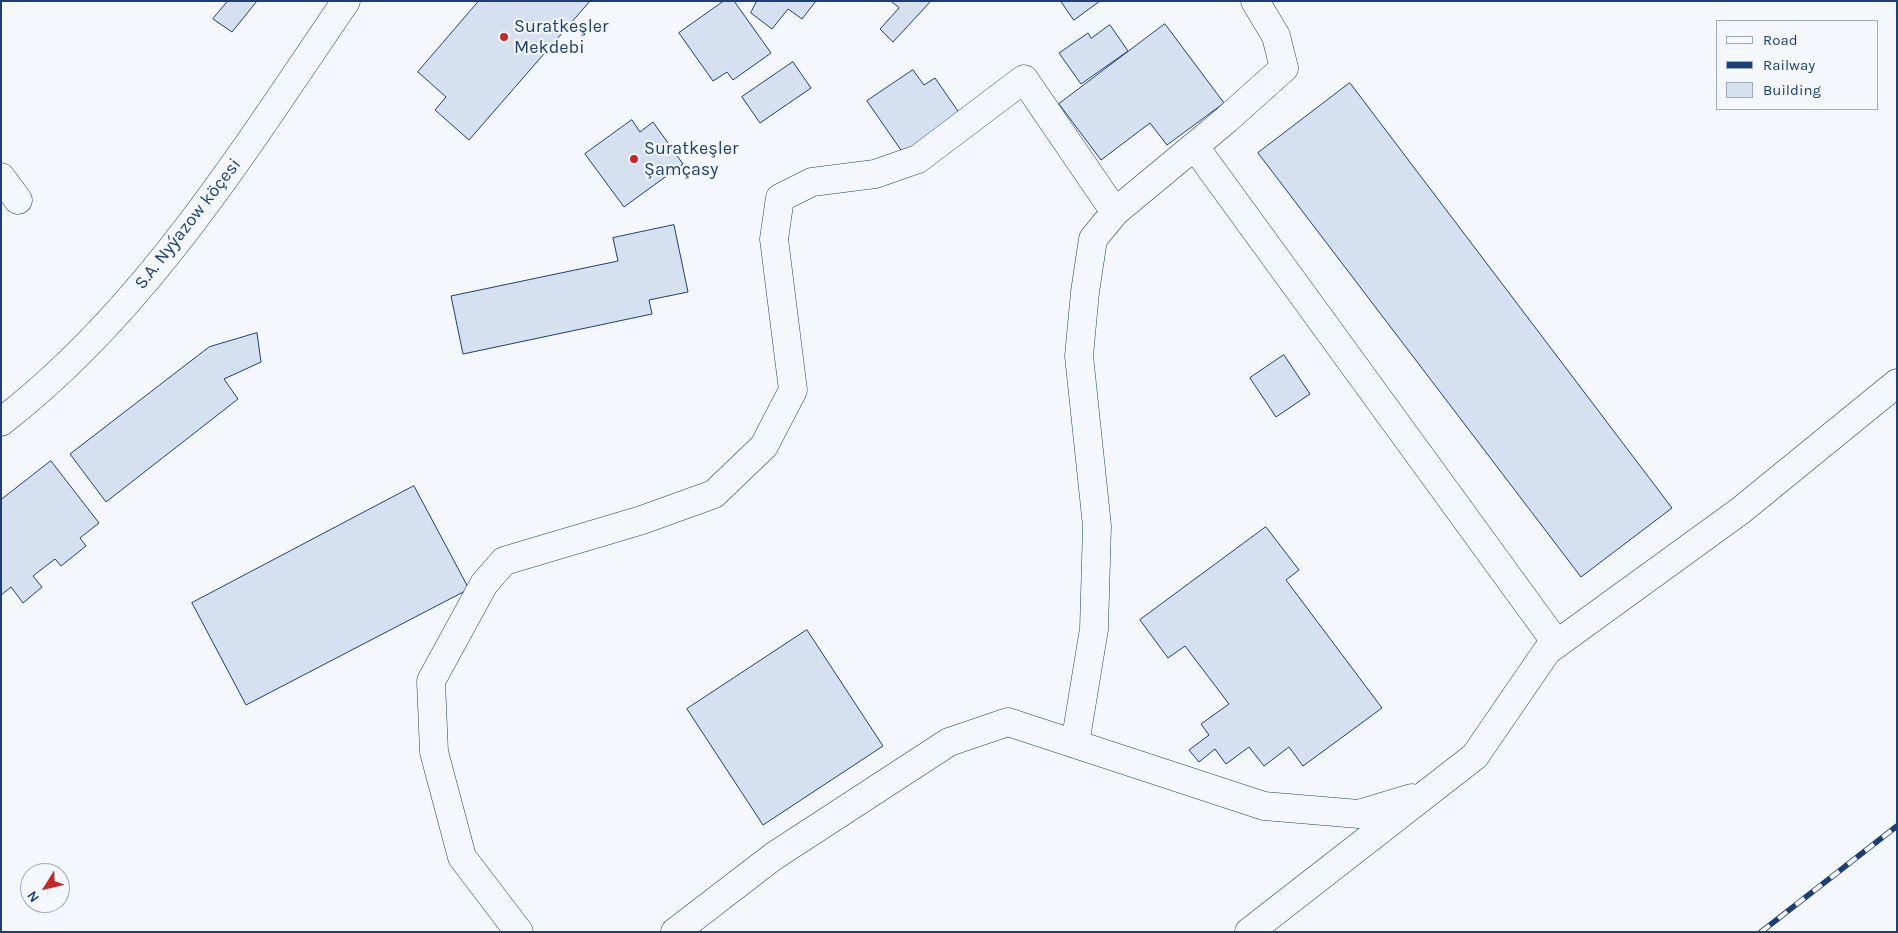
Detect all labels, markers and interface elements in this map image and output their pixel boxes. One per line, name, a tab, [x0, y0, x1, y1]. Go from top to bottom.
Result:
place label: Suratkeşler Mekdebi	[514, 16, 609, 58]
legend	[1716, 20, 1878, 110]
marker: Suratkeşler Mekdebi	[498, 31, 510, 43]
text: Road	[1763, 31, 1798, 49]
text: Railway	[1763, 56, 1815, 74]
text: Building	[1763, 81, 1821, 99]
place label: Suratkeşler Şamçasy	[644, 138, 739, 180]
marker: Suratkeşler Şamçasy	[628, 153, 640, 165]
street label: S.A. Nyýazow köçesi	[130, 154, 246, 294]
north arrow	[20, 863, 70, 913]
text: N	[23, 887, 43, 906]

